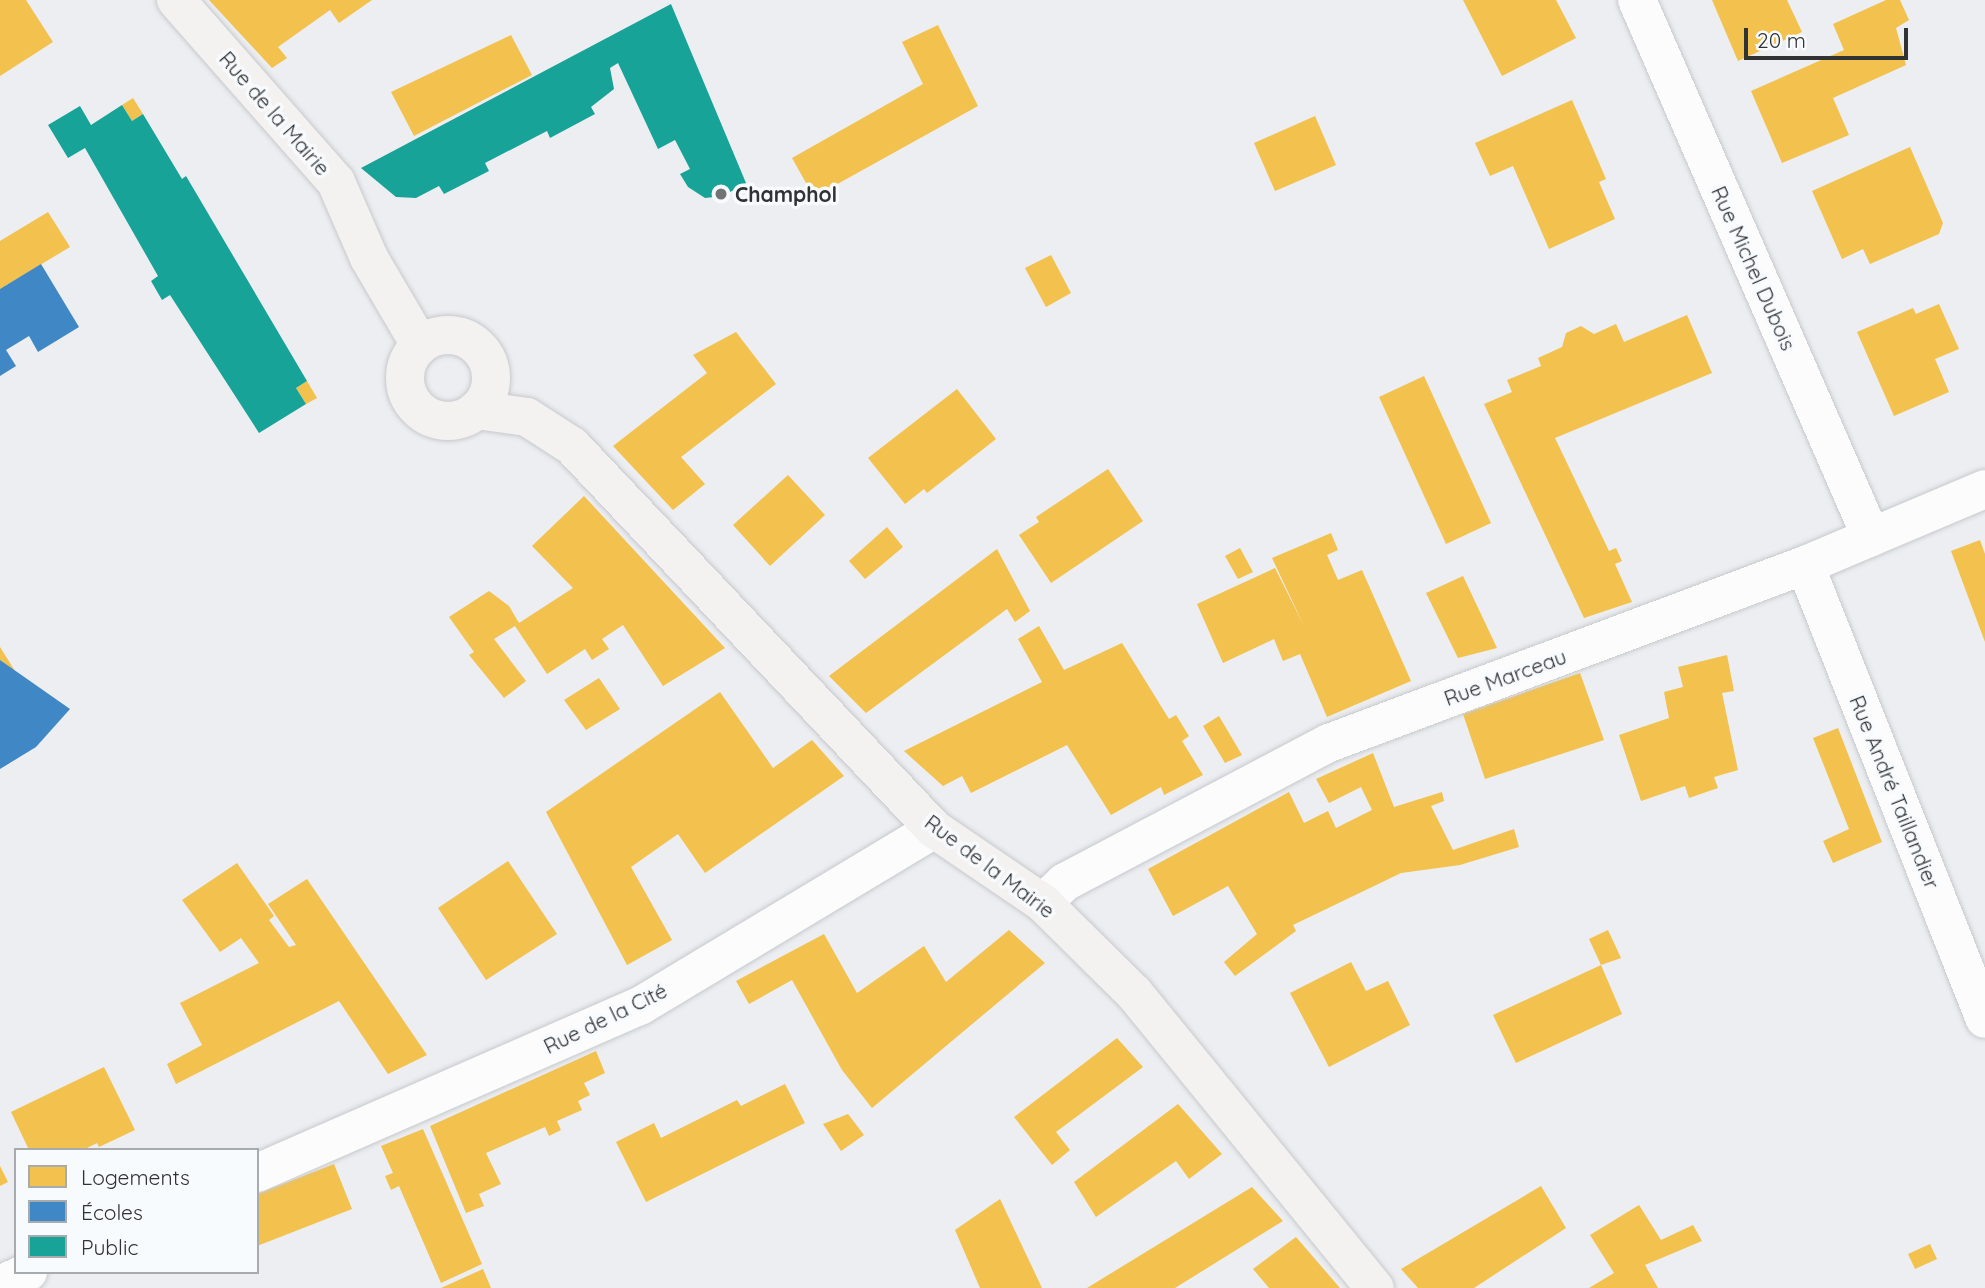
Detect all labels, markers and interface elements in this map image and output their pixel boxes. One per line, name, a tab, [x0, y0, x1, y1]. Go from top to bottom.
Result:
scale bar	[1747, 14, 1912, 58]
text: 20 m	[1757, 27, 1806, 53]
street label: Rue de la Mairie	[214, 46, 336, 180]
place label: Champhol	[735, 181, 837, 207]
street label: Rue Michel Dubois	[1706, 182, 1802, 354]
marker: Champhol	[713, 186, 729, 202]
street label: Rue Marceau	[1440, 643, 1570, 711]
street label: Rue André Taillandier	[1845, 692, 1945, 892]
street label: Rue de la Mairie	[920, 809, 1060, 923]
street label: Rue de la Cité	[539, 977, 671, 1059]
legend	[14, 1148, 259, 1274]
text: Logements	[81, 1164, 190, 1190]
text: Écoles	[81, 1199, 143, 1225]
text: Public	[81, 1234, 138, 1260]

